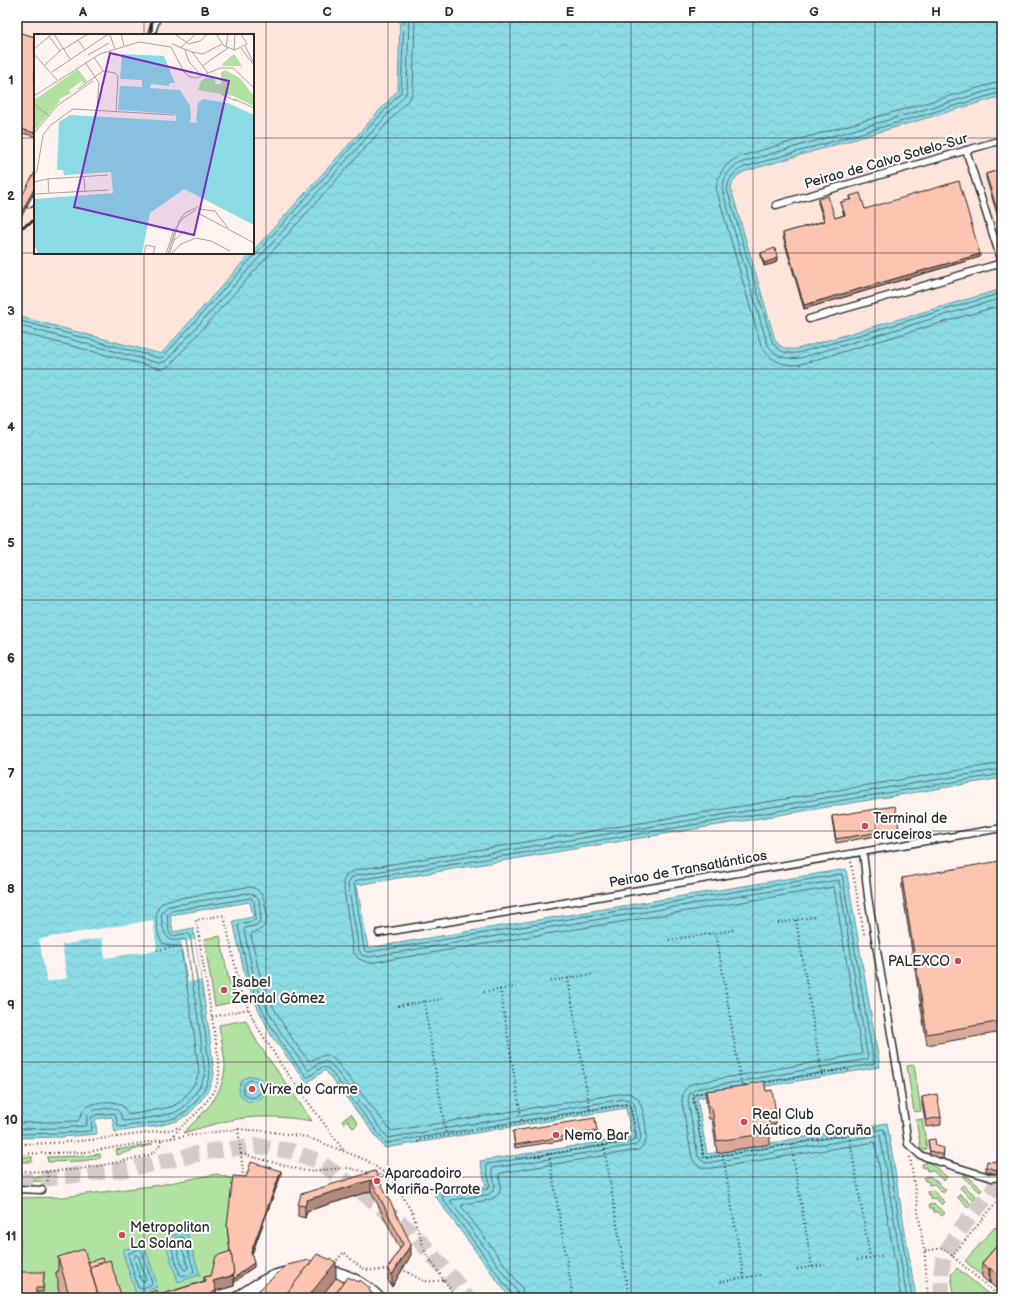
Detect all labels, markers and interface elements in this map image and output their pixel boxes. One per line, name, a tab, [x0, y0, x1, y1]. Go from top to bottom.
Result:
text: A	[78, 4, 87, 20]
text: B	[200, 4, 210, 20]
text: C	[322, 4, 332, 20]
text: D	[444, 4, 454, 20]
text: E	[566, 4, 575, 20]
text: F	[688, 4, 696, 20]
text: G	[809, 4, 819, 20]
text: H	[931, 4, 941, 20]
inset map	[34, 34, 254, 254]
text: 1	[8, 72, 14, 88]
street label: Peirao de Calvo Sotelo-Sur	[802, 129, 971, 192]
text: 2	[7, 188, 15, 204]
text: 3	[7, 303, 15, 319]
text: 4	[7, 419, 15, 435]
text: 5	[7, 535, 15, 551]
text: 6	[7, 650, 15, 666]
text: 7	[7, 766, 15, 782]
place label: Terminal de cruceiros	[873, 810, 947, 843]
marker: Terminal de cruceiros	[860, 821, 870, 831]
street label: Peirao de Transatlánticos	[608, 847, 768, 891]
text: 8	[7, 881, 15, 897]
place label: PALEXCO	[888, 953, 950, 970]
marker: PALEXCO	[953, 956, 963, 966]
place label: Isabel Zendal Gómez	[231, 974, 325, 1007]
marker: Isabel Zendal Gómez	[219, 985, 229, 995]
text: 9	[7, 997, 15, 1013]
place label: Virxe do Carme	[260, 1081, 358, 1098]
marker: Virxe do Carme	[247, 1084, 257, 1094]
place label: Real Club Náutico da Coruña	[752, 1106, 871, 1139]
text: 10	[4, 1112, 18, 1128]
marker: Real Club Náutico da Coruña	[739, 1117, 749, 1127]
place label: Nemo Bar	[564, 1127, 630, 1144]
marker: Nemo Bar	[551, 1130, 561, 1140]
place label: Aparcadoiro Mariña-Parrote	[385, 1165, 480, 1198]
marker: Aparcadoiro Mariña-Parrote	[372, 1176, 382, 1186]
place label: Metropolitan La Solana	[130, 1219, 210, 1252]
text: 11	[6, 1228, 16, 1244]
marker: Metropolitan La Solana	[117, 1230, 127, 1240]

